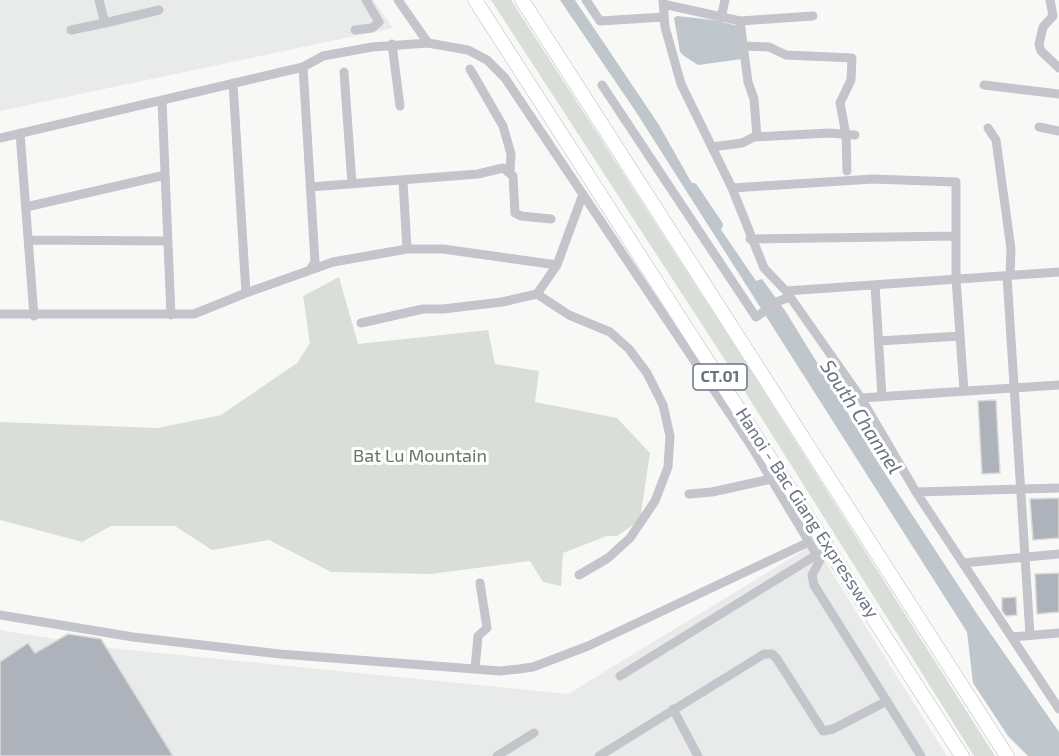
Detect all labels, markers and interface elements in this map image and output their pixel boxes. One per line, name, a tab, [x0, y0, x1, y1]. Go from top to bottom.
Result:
water label: South Channel	[815, 355, 907, 479]
road number: CT.01	[693, 364, 747, 390]
street label: Hanoi - Bac Giang Expressway	[731, 404, 883, 622]
park label: Bat Lu Mountain	[353, 445, 487, 467]

